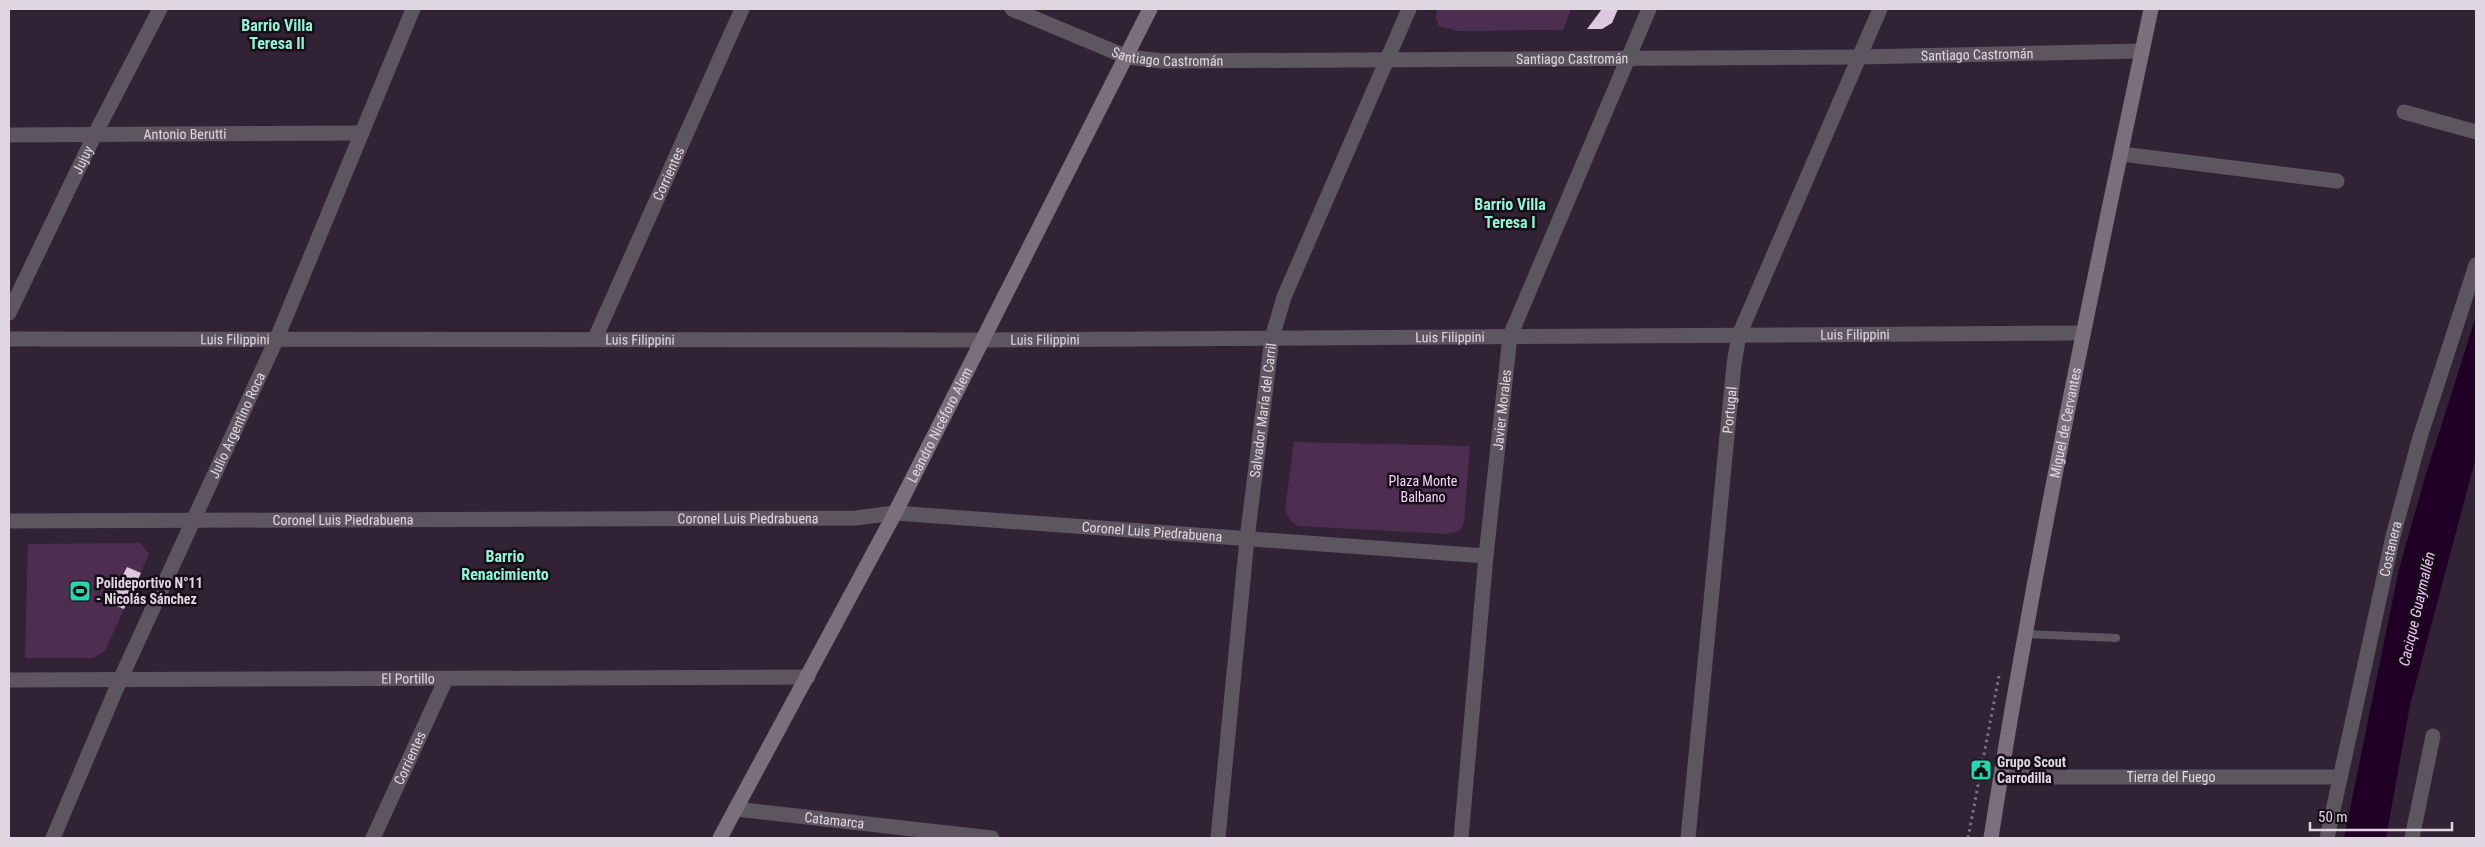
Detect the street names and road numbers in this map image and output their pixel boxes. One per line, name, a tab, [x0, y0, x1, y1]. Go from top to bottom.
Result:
street label: Santiago Castromán	[1109, 44, 1223, 69]
street label: Santiago Castromán	[1921, 45, 2034, 64]
street label: Santiago Castromán	[1516, 50, 1628, 67]
street label: Antonio Berutti	[143, 126, 227, 142]
street label: Jujuy	[69, 143, 96, 176]
street label: Corrientes	[649, 144, 687, 203]
street label: Luis Filippini	[1820, 326, 1890, 343]
street label: Luis Filippini	[1415, 329, 1485, 345]
street label: Luis Filippini	[200, 331, 270, 347]
street label: Luis Filippini	[1010, 331, 1080, 348]
street label: Luis Filippini	[605, 332, 675, 348]
street label: Salvador María del Carril	[1247, 342, 1279, 479]
street label: Leandro Nicéforo Alem	[904, 364, 976, 485]
street label: Miguel de Cervantes	[2047, 366, 2084, 479]
street label: Javier Morales	[1490, 369, 1514, 451]
street label: Julio Argentino Roca	[206, 370, 268, 481]
street label: Portugal	[1719, 386, 1740, 434]
street label: Coronel Luis Piedrabuena	[678, 510, 818, 527]
street label: Coronel Luis Piedrabuena	[273, 512, 413, 528]
street label: Coronel Luis Piedrabuena	[1081, 519, 1223, 545]
street label: Costanera	[2376, 519, 2405, 578]
street label: El Portillo	[381, 670, 435, 687]
street label: Corrientes	[391, 729, 429, 787]
street label: Tierra del Fuego	[2126, 769, 2216, 785]
street label: Catamarca	[804, 809, 865, 832]

